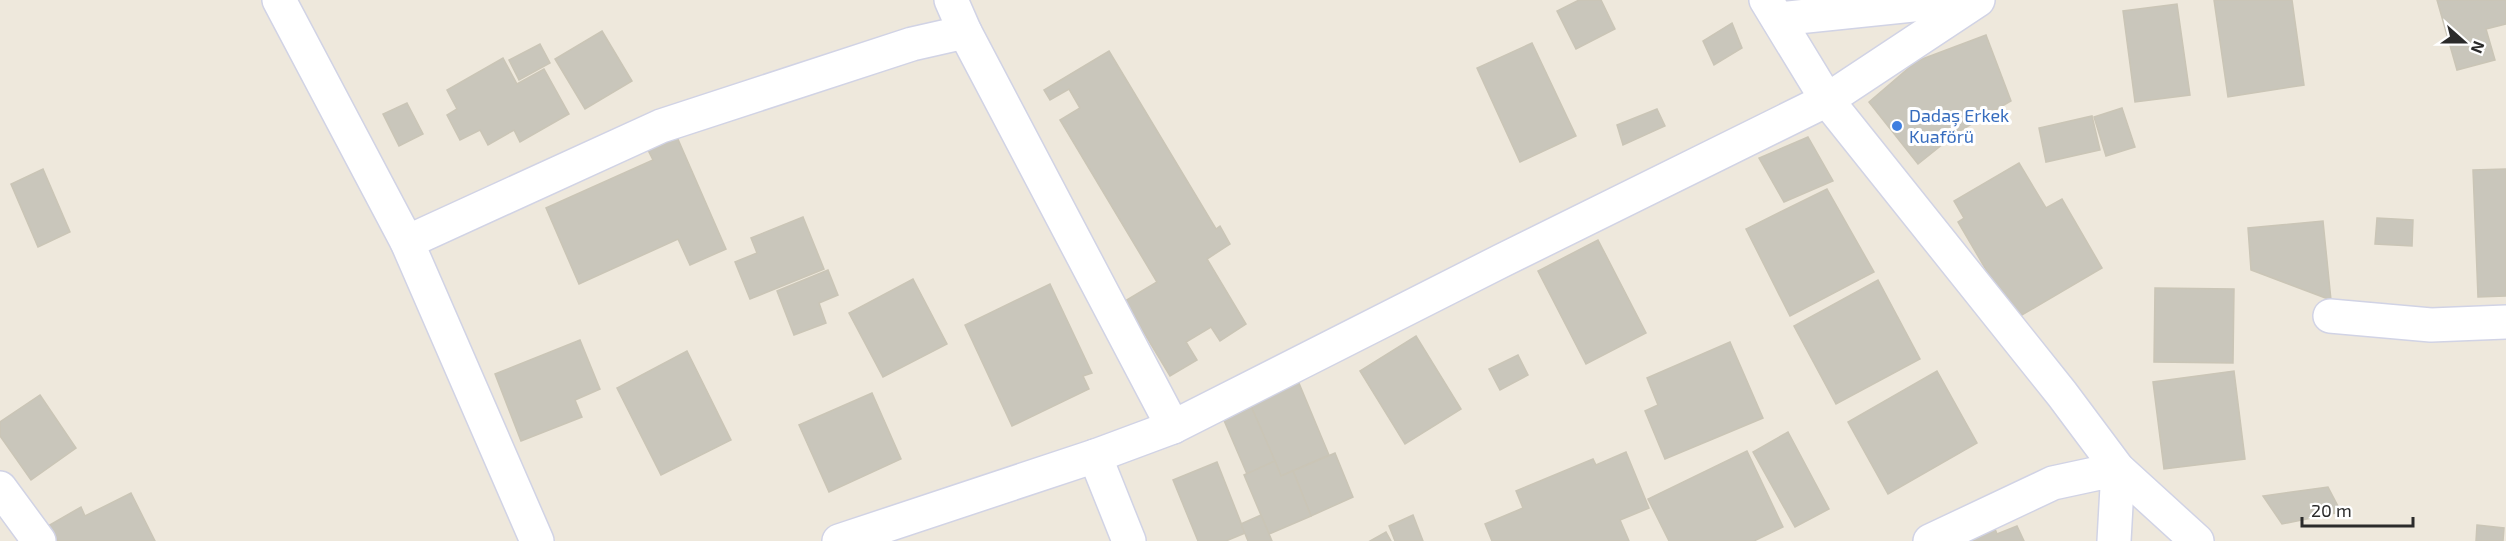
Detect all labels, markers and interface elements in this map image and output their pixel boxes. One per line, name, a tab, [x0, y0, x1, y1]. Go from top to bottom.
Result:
north arrow	[2434, 12, 2494, 72]
text: N	[2468, 39, 2489, 56]
place label: Dadaş Erkek Kuaförü	[1909, 104, 2009, 147]
marker: Dadaş Erkek Kuaförü	[1890, 119, 1904, 133]
scale bar	[2302, 490, 2413, 528]
text: 20 m	[2311, 499, 2352, 521]

